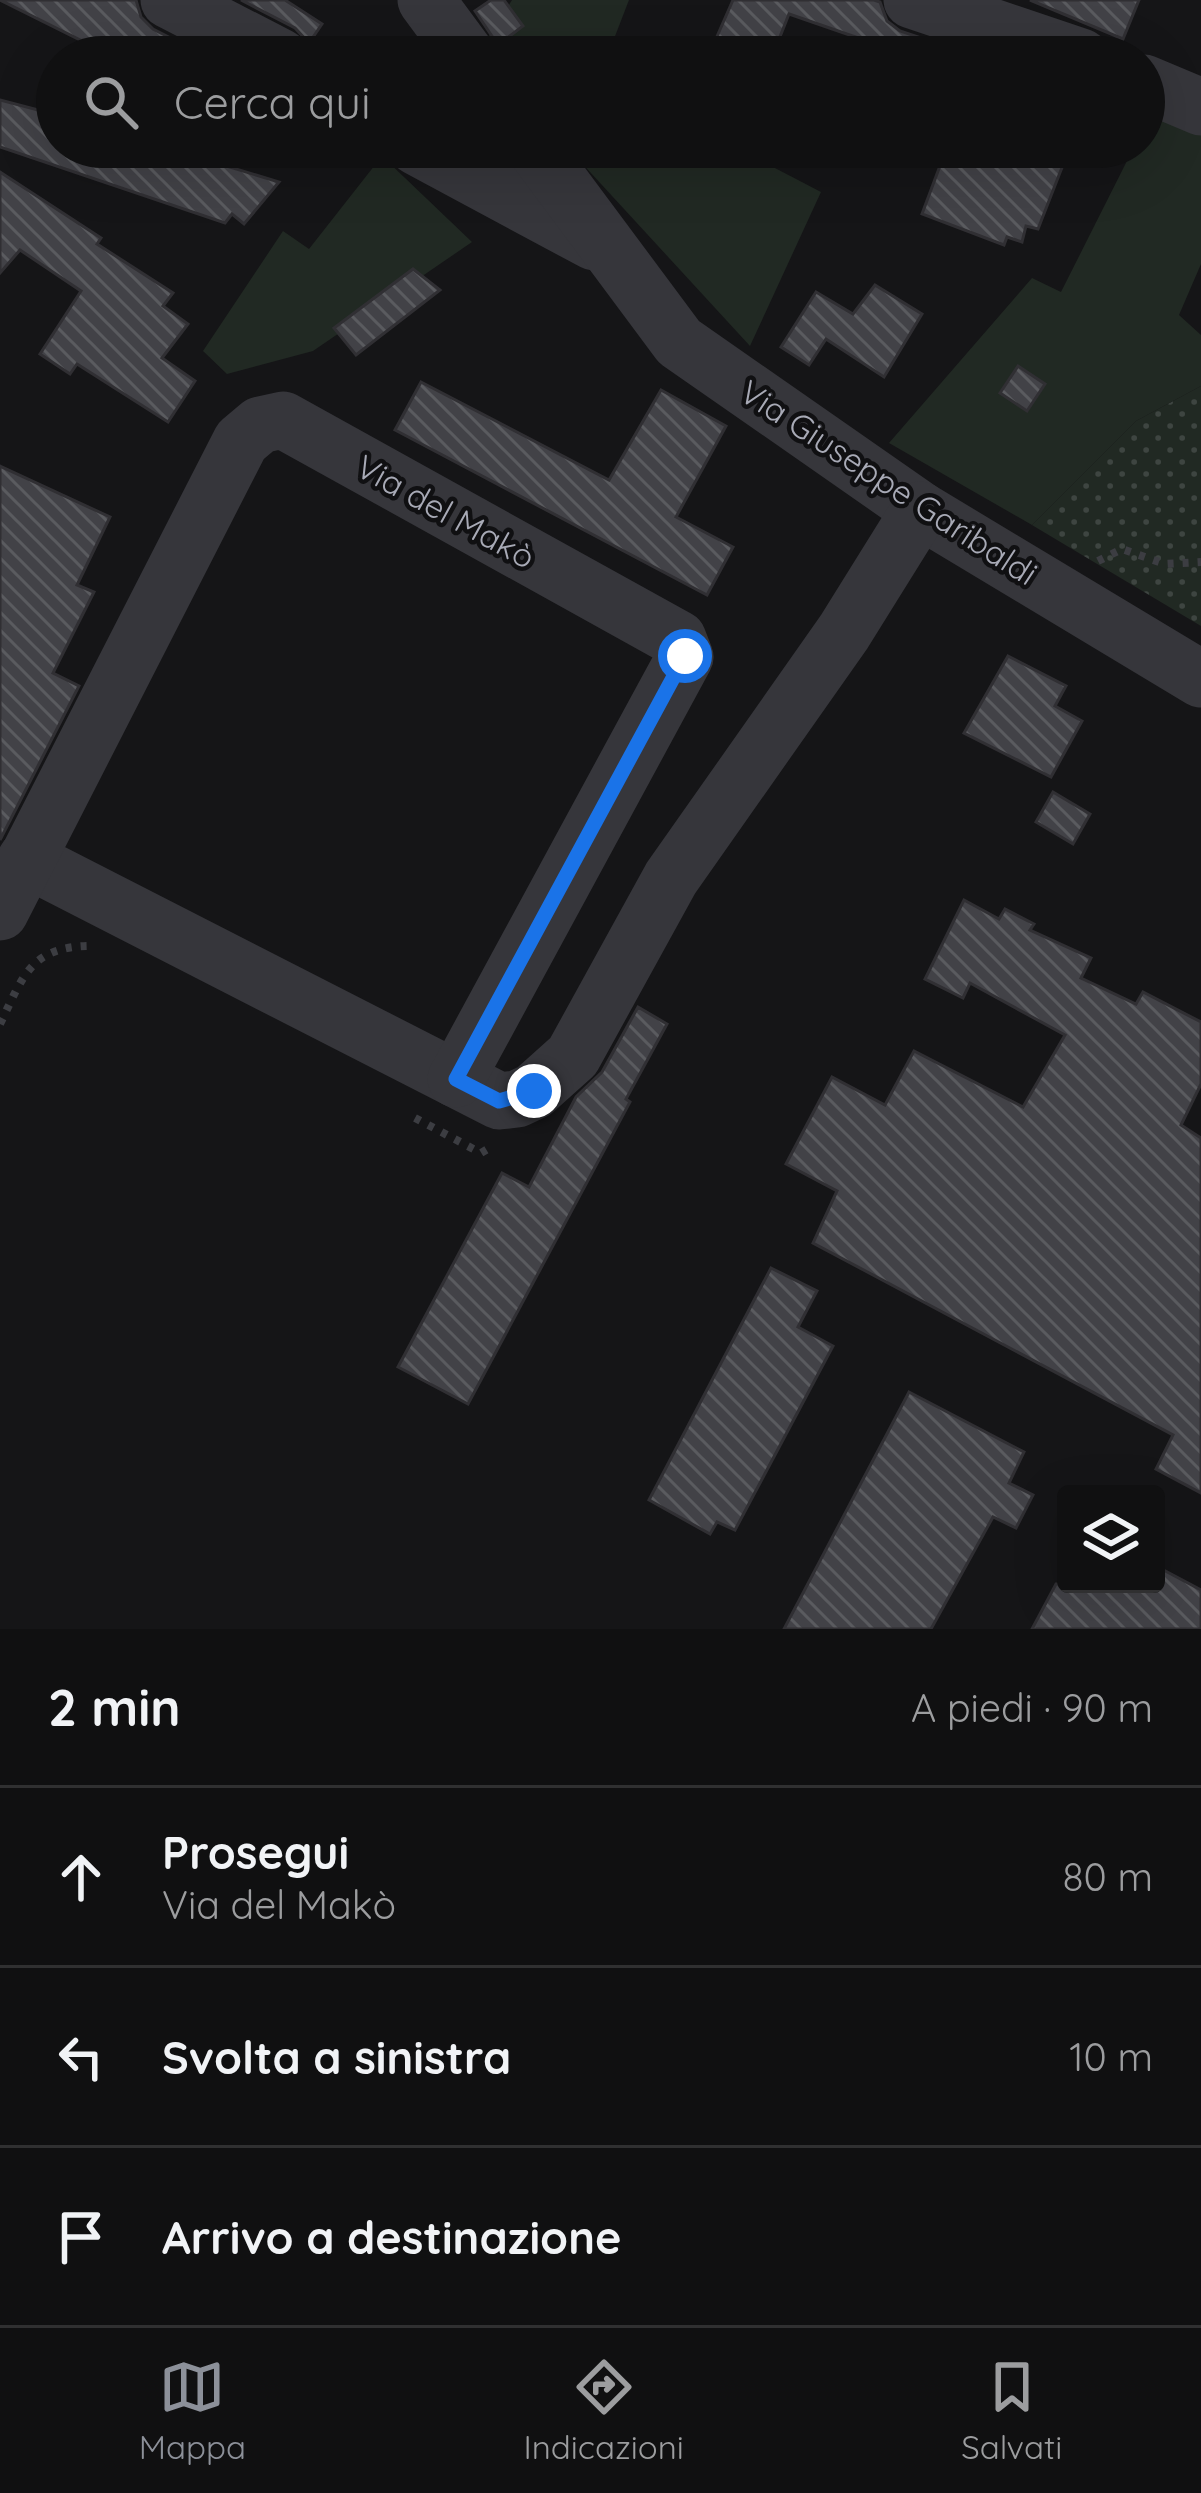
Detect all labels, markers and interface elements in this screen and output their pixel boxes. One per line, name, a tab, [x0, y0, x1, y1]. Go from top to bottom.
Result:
search box	[36, 36, 1165, 168]
icon: search	[78, 69, 144, 135]
text: Cerca qui	[174, 74, 371, 130]
street label: Via Giuseppe Garibaldi	[733, 371, 1045, 593]
street label: Via del Makò	[349, 445, 543, 577]
route start	[658, 629, 712, 683]
route end	[507, 1064, 561, 1118]
map controls	[1057, 1485, 1165, 1593]
button: layers	[1057, 1485, 1165, 1593]
text: 2 min	[48, 1675, 181, 1739]
text: A piedi · 90 m	[911, 1683, 1153, 1732]
text: Prosegui	[162, 1824, 349, 1880]
icon: ahead	[48, 1844, 114, 1910]
text: 80 m	[1063, 1852, 1153, 1901]
text: Via del Makò	[162, 1880, 396, 1929]
icon: left	[48, 2024, 114, 2090]
text: Svolta a sinistra	[162, 2029, 511, 2085]
text: 10 m	[1069, 2032, 1153, 2081]
icon: arrive	[48, 2204, 114, 2270]
text: Arrivo a destinazione	[162, 2209, 622, 2265]
tab: Mappa	[139, 2354, 246, 2467]
tab: Indicazioni	[523, 2354, 684, 2467]
tab: Salvati	[961, 2354, 1062, 2467]

